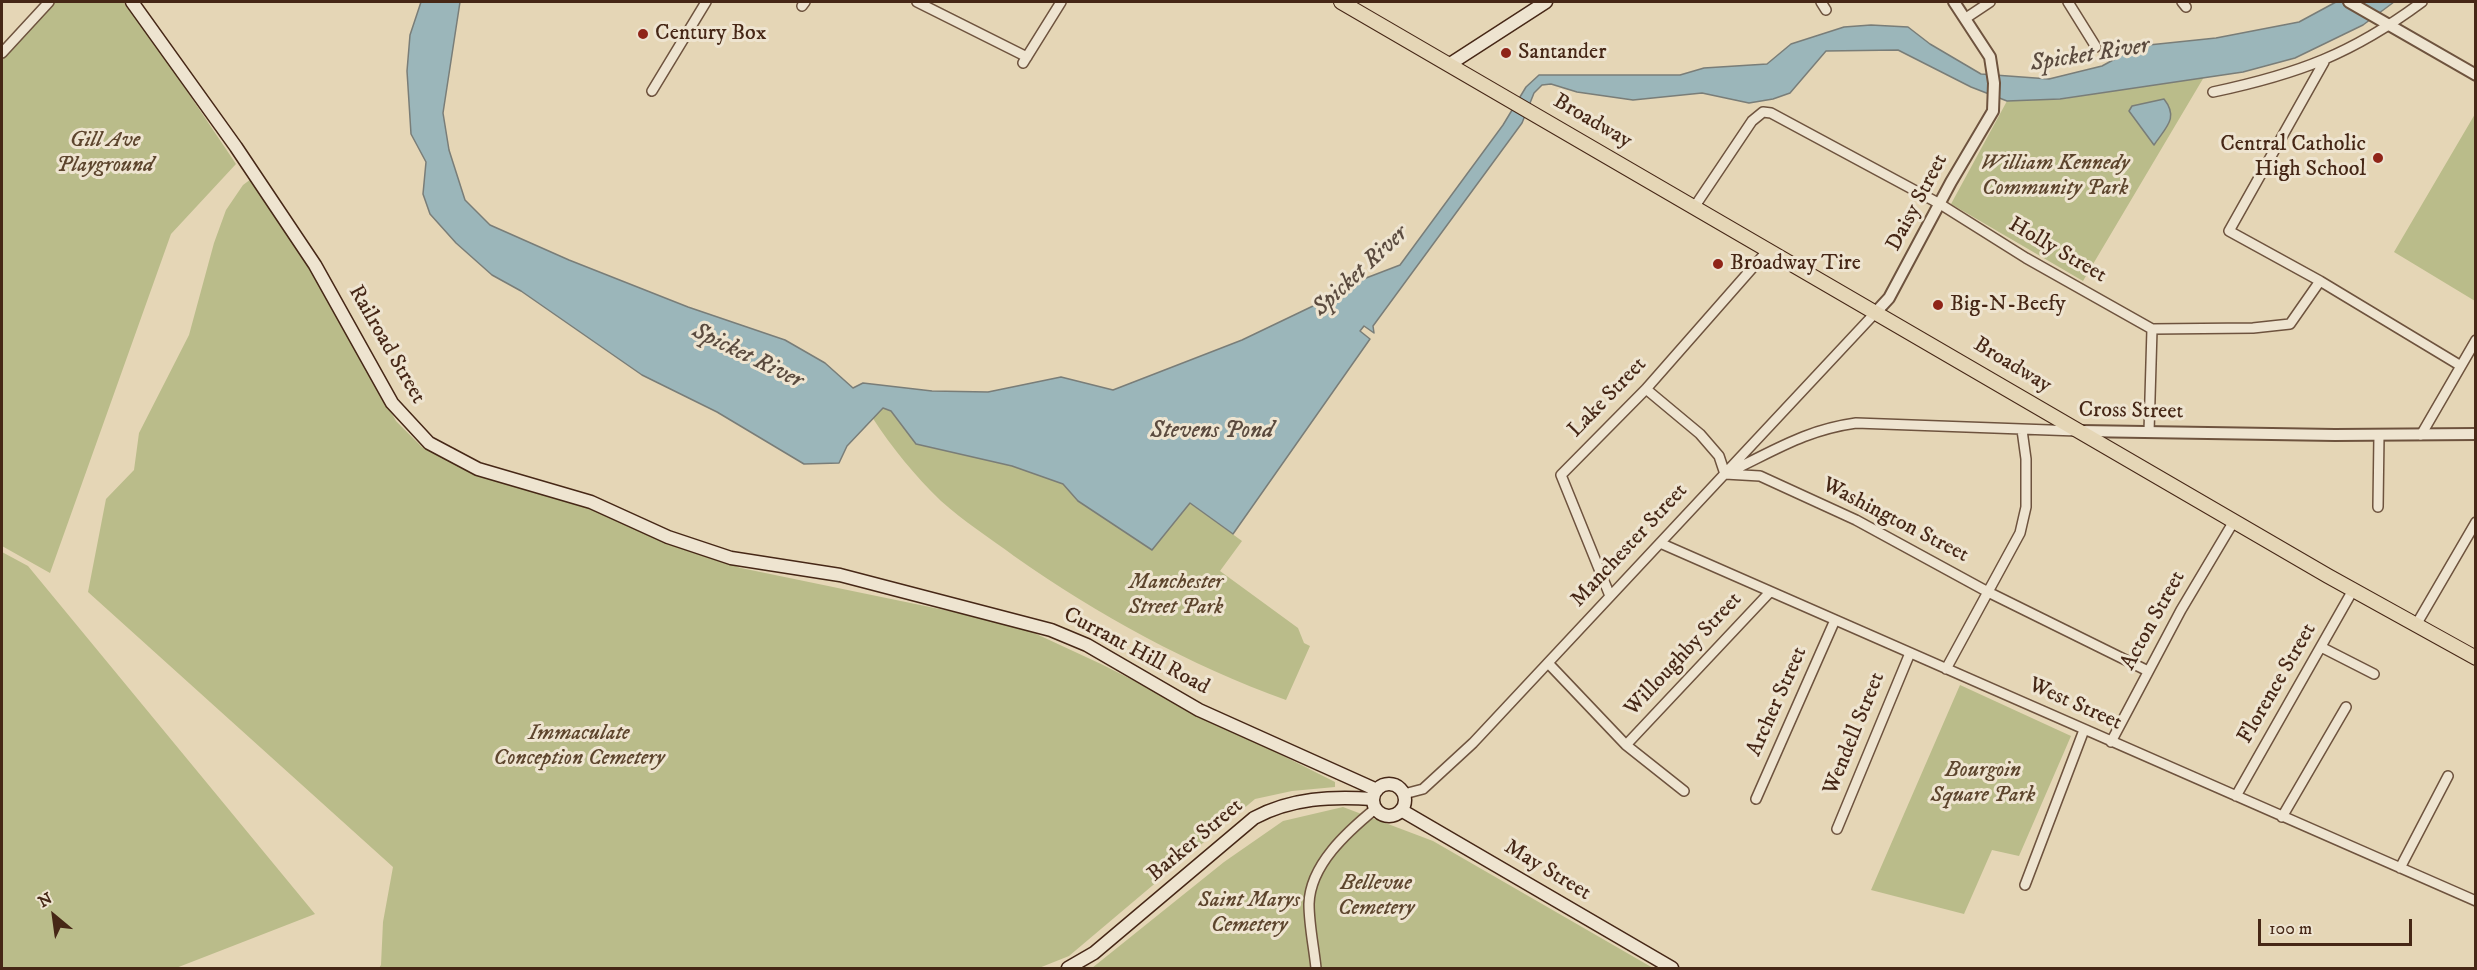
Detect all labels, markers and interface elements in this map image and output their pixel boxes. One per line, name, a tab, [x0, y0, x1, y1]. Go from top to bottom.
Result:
place label: Century Box	[655, 21, 767, 47]
marker: Century Box	[636, 27, 650, 41]
water label: Spicket River	[2028, 32, 2152, 80]
place label: Santander	[1518, 40, 1606, 66]
marker: Santander	[1499, 46, 1513, 60]
street label: Broadway	[1548, 89, 1636, 155]
park label: Gill Ave Playground	[56, 128, 154, 180]
place label: Central Catholic High School	[2220, 132, 2366, 184]
street label: Daisy Street	[1881, 150, 1955, 256]
park label: William Kennedy Community Park	[1981, 151, 2129, 202]
marker: Central Catholic High School	[2371, 151, 2385, 165]
street label: Holly Street	[2003, 212, 2111, 290]
water label: Spicket River	[1307, 221, 1415, 323]
place label: Broadway Tire	[1730, 251, 1861, 277]
marker: Broadway Tire	[1711, 257, 1725, 271]
street label: Railroad Street	[342, 281, 430, 409]
place label: Big-N-Beefy	[1950, 292, 2066, 318]
marker: Big-N-Beefy	[1931, 298, 1945, 312]
water label: Spicket River	[687, 318, 807, 396]
street label: Broadway	[1968, 332, 2056, 400]
street label: Lake Street	[1563, 352, 1653, 444]
street label: Cross Street	[2078, 398, 2184, 426]
water label: Stevens Pond	[1150, 418, 1274, 446]
street label: Washington Street	[1817, 473, 1973, 569]
street label: Manchester Street	[1566, 479, 1694, 613]
street label: Acton Street	[2116, 567, 2192, 675]
park label: Manchester Street Park	[1129, 570, 1223, 622]
street label: Willoughby Street	[1620, 587, 1748, 723]
street label: Currant Hill Road	[1058, 602, 1214, 702]
street label: Florence Street	[2233, 619, 2323, 749]
street label: Archer Street	[1742, 643, 1814, 761]
street label: Wendell Street	[1818, 669, 1892, 799]
street label: West Street	[2024, 673, 2126, 737]
park label: Immaculate Conception Cemetery	[493, 721, 665, 772]
park label: Bourgoin Square Park	[1931, 758, 2035, 810]
street label: Barker Street	[1143, 794, 1249, 888]
street label: May Street	[1499, 835, 1595, 907]
park label: Bellevue Cemetery	[1338, 871, 1414, 922]
north arrow	[24, 886, 84, 946]
text: N	[35, 888, 56, 912]
park label: Saint Marys Cemetery	[1198, 888, 1300, 939]
scale bar	[2261, 907, 2416, 945]
text: 100 m	[2269, 918, 2312, 940]

